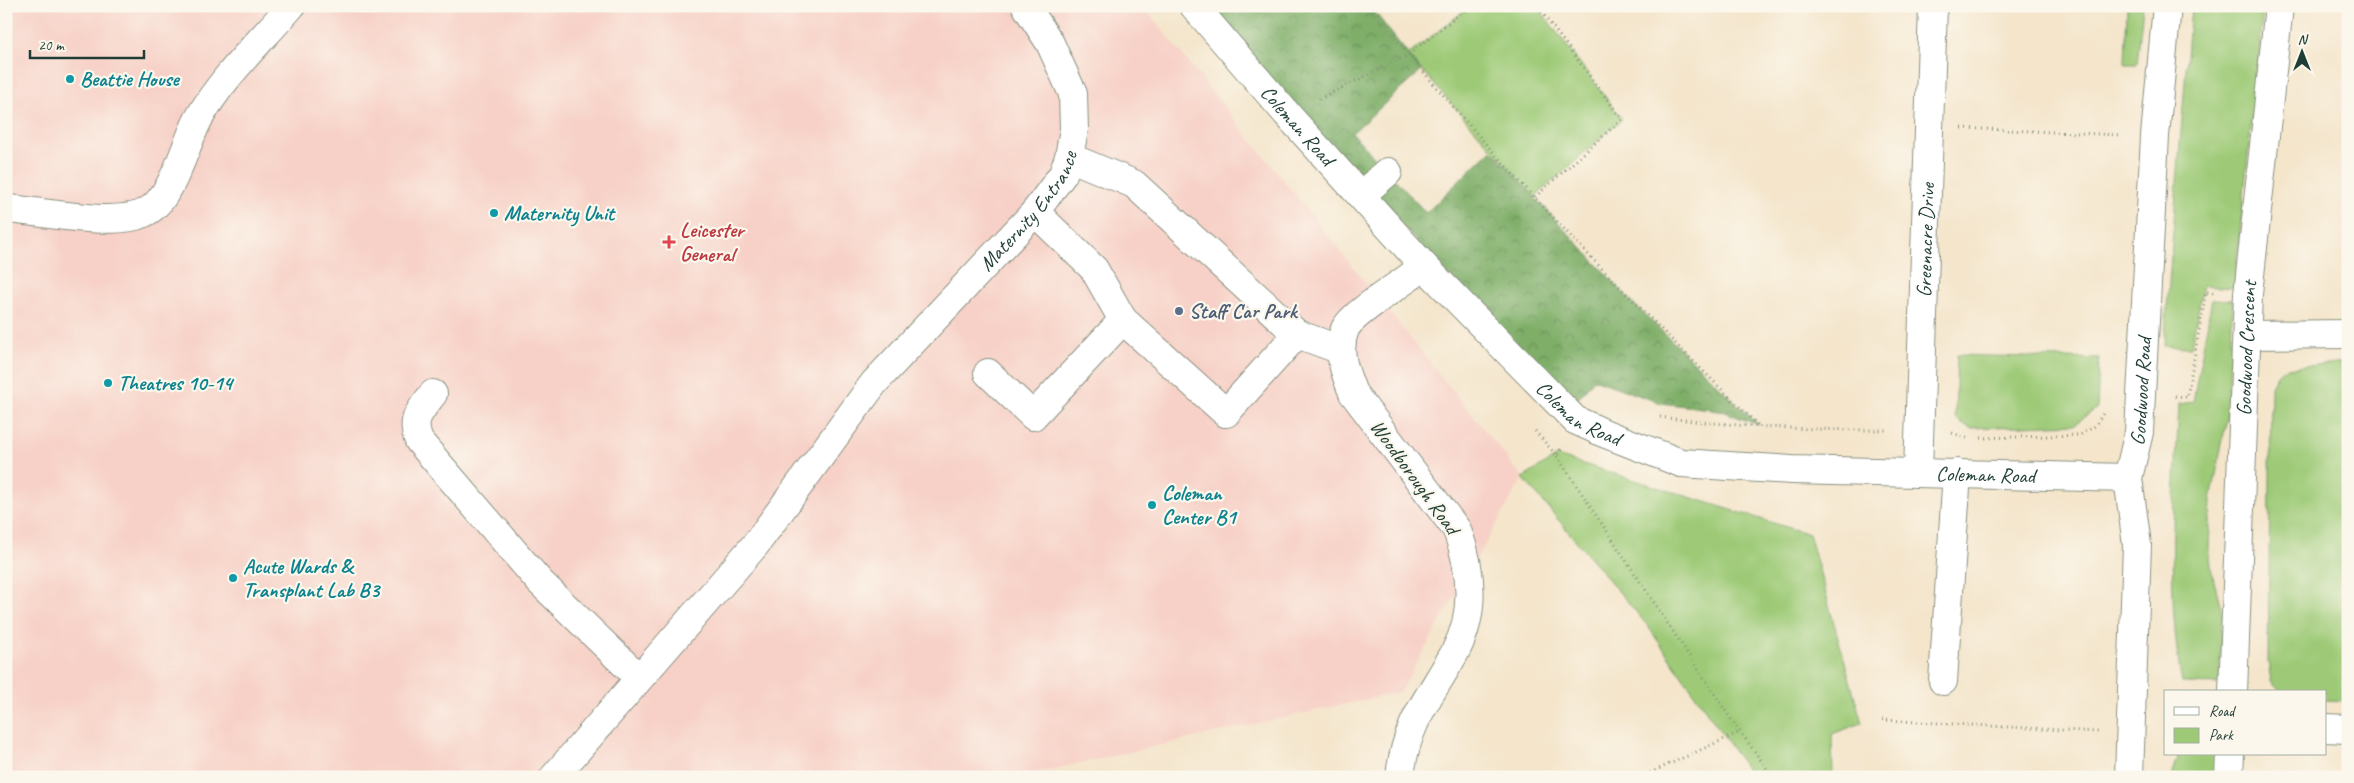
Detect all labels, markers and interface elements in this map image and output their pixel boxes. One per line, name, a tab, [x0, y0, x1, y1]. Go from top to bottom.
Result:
scale bar	[30, 28, 144, 60]
north arrow	[2276, 28, 2326, 78]
text: N	[2298, 31, 2309, 48]
text: 20 m	[38, 36, 65, 55]
place label: Beattie House	[80, 66, 180, 92]
marker: Beattie House	[64, 73, 76, 85]
street label: Coleman Road	[1255, 80, 1343, 174]
street label: Maternity Entrance	[973, 149, 1083, 276]
street label: Greenacre Drive	[1911, 181, 1940, 298]
place label: Maternity Unit	[504, 200, 616, 227]
marker: Maternity Unit	[488, 207, 500, 219]
place label: Leicester General	[680, 217, 746, 267]
marker: Leicester General	[662, 235, 676, 249]
street label: Goodwood Crescent	[2230, 277, 2263, 416]
place label: Staff Car Park	[1189, 298, 1299, 324]
marker: Staff Car Park	[1173, 305, 1185, 317]
street label: Goodwood Road	[2123, 333, 2157, 448]
place label: Theatres 10-14	[118, 370, 235, 396]
street label: Coleman Road	[1530, 375, 1628, 453]
marker: Theatres 10-14	[102, 377, 114, 389]
street label: Woodborough Road	[1365, 415, 1467, 542]
street label: Coleman Road	[1936, 460, 2039, 489]
place label: Coleman Center B1	[1162, 480, 1238, 530]
marker: Coleman Center B1	[1146, 499, 1158, 511]
place label: Acute Wards & Transplant Lab B3	[243, 553, 382, 603]
marker: Acute Wards & Transplant Lab B3	[227, 572, 239, 584]
legend	[2164, 690, 2326, 756]
text: Road	[2209, 702, 2236, 721]
text: Park	[2209, 726, 2234, 745]

